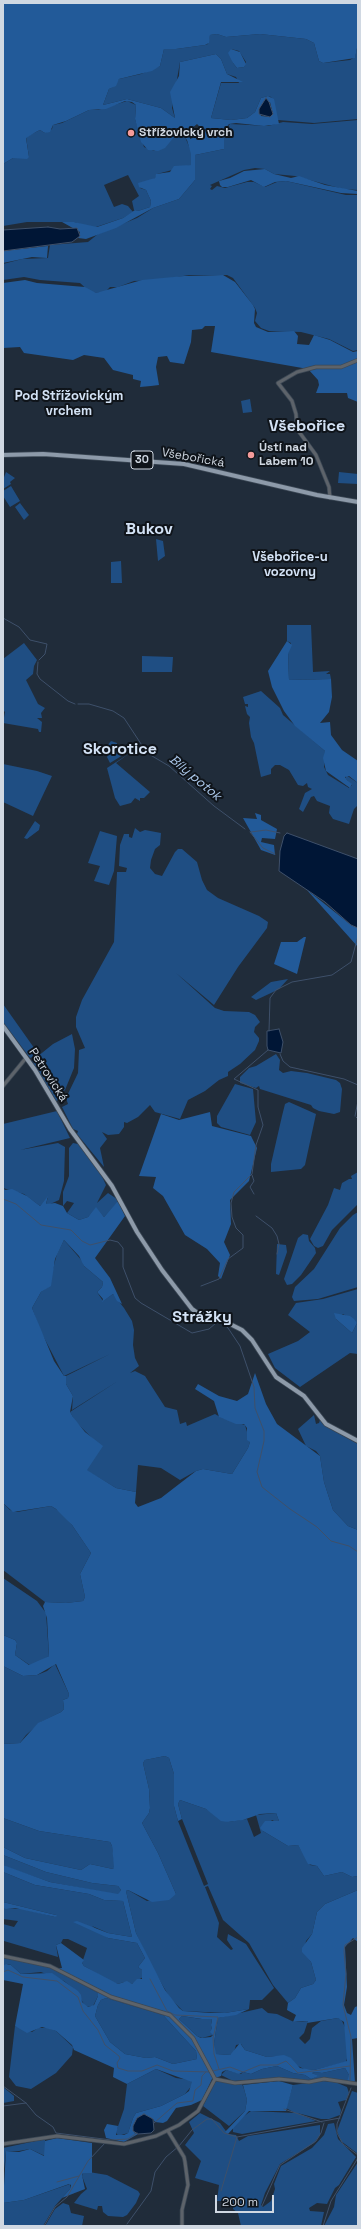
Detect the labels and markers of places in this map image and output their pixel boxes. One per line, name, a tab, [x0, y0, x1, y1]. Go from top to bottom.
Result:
place label: Střížovický vrch	[139, 126, 233, 140]
marker: Střížovický vrch	[126, 128, 136, 138]
place label: Ústí nad Labem 10	[259, 441, 314, 469]
marker: Ústí nad Labem 10	[246, 450, 256, 460]

